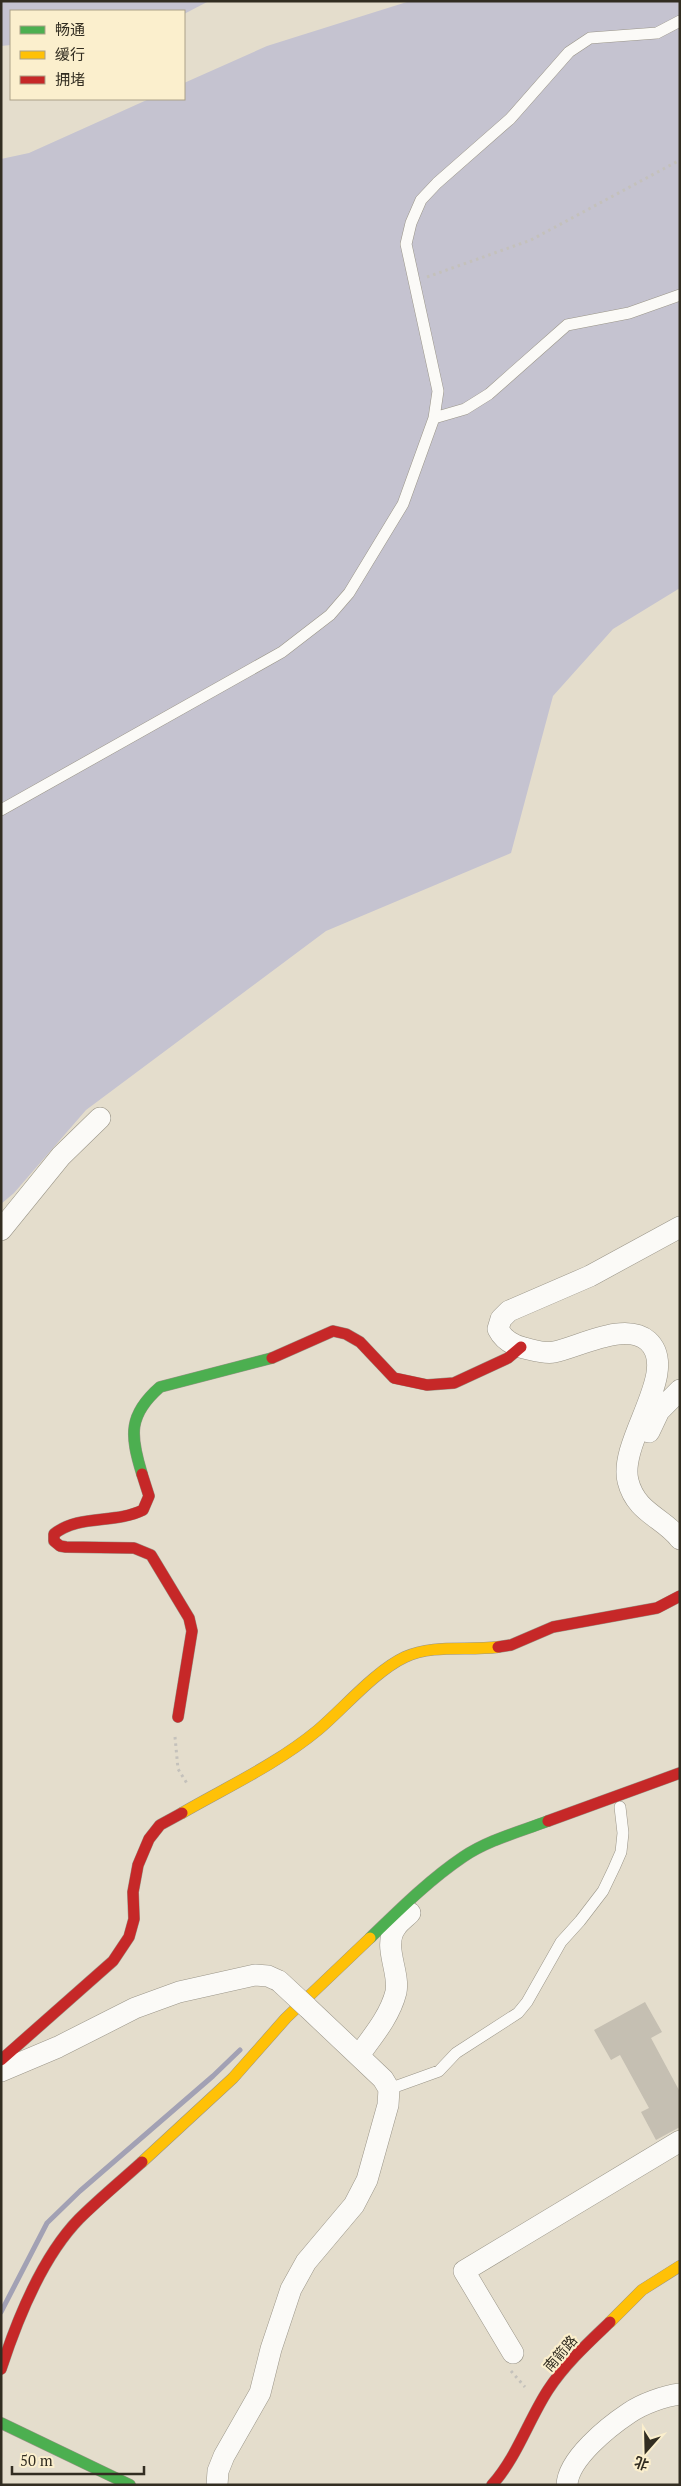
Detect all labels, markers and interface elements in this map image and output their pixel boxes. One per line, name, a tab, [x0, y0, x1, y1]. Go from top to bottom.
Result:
legend	[10, 10, 185, 100]
text: 畅通	[55, 19, 85, 39]
text: 缓行	[55, 44, 85, 64]
text: 拥堵	[55, 69, 85, 89]
street label: 南箭路	[539, 2331, 581, 2375]
north arrow	[621, 2426, 671, 2476]
scale bar	[12, 2444, 145, 2476]
text: 50 m	[20, 2450, 53, 2470]
text: 北	[632, 2452, 651, 2475]

